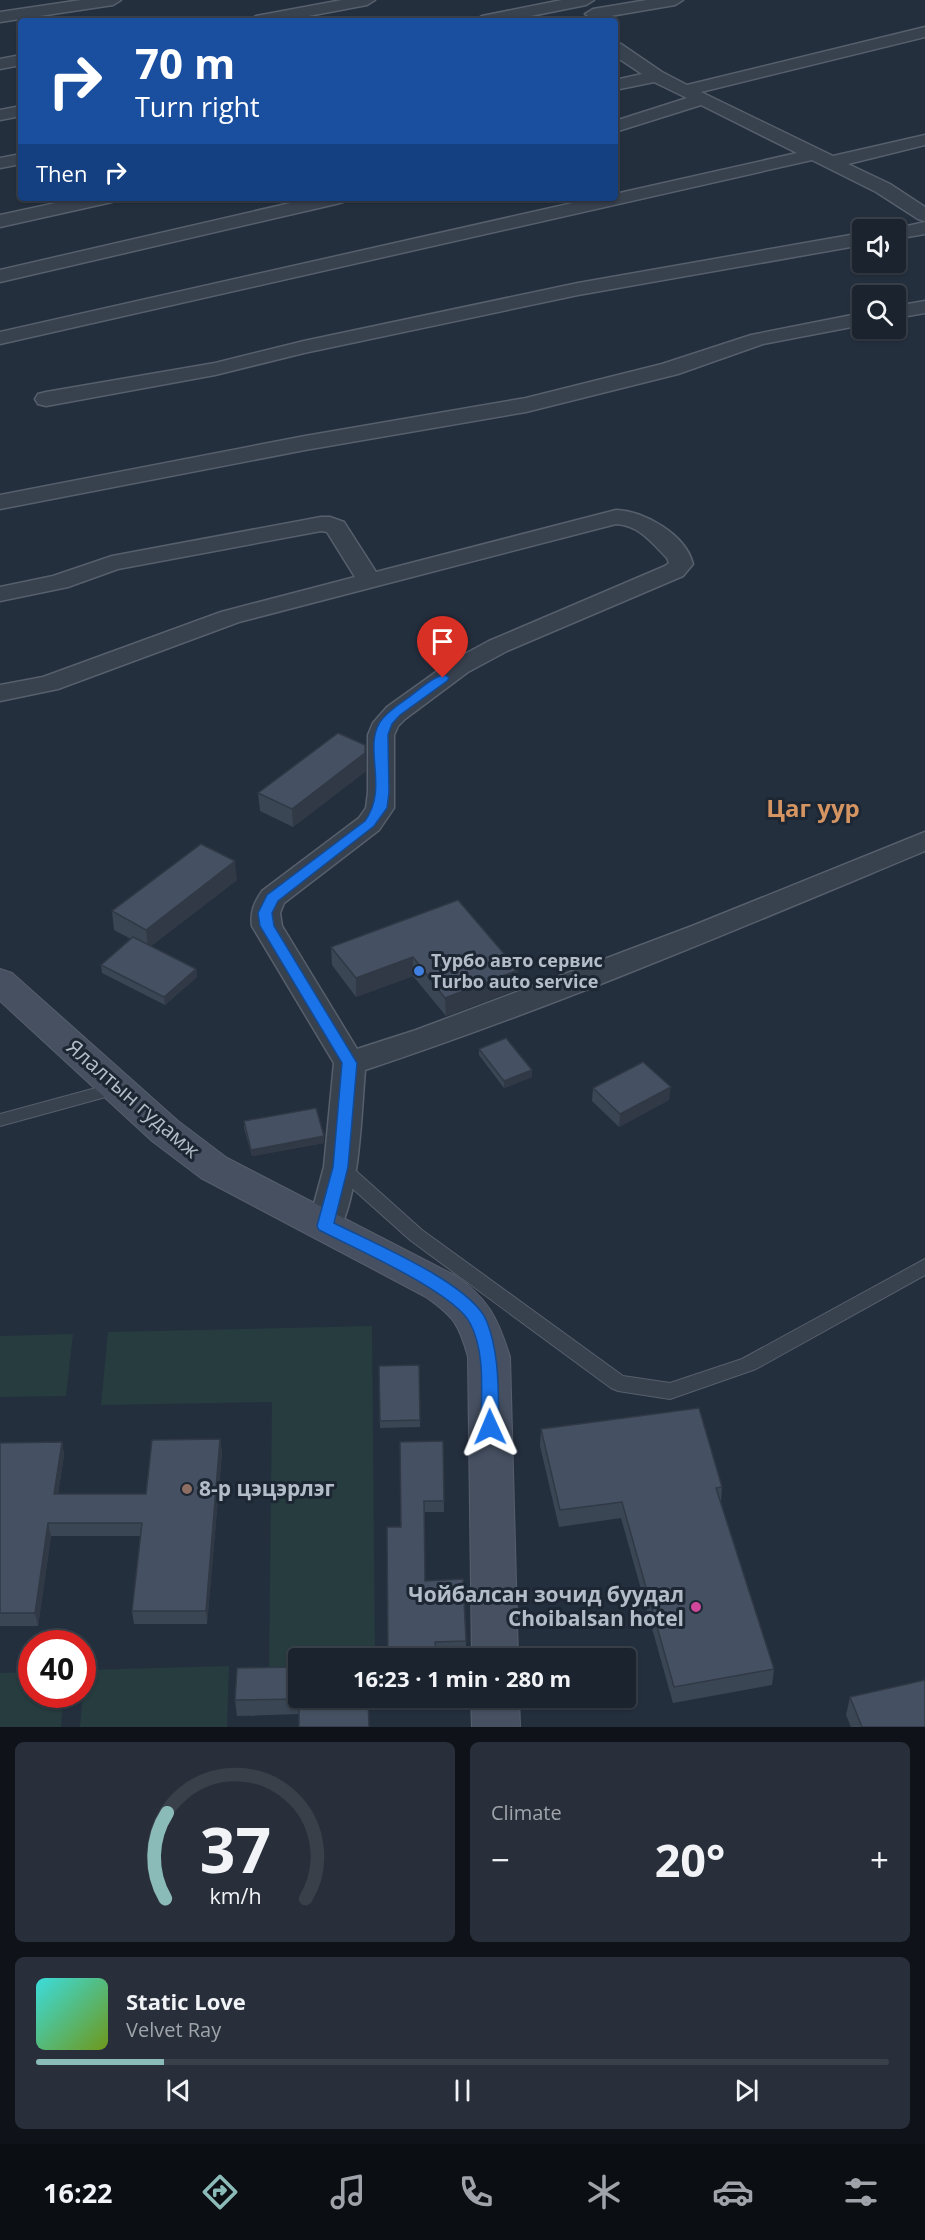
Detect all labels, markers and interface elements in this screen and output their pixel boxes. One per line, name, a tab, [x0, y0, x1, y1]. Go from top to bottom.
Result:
text: 70 m	[135, 34, 235, 91]
icon: right	[36, 42, 114, 120]
text: Turn right	[135, 88, 260, 125]
icon: right	[99, 156, 132, 189]
text: Then	[36, 158, 87, 188]
map controls	[852, 219, 906, 339]
button: sound	[852, 219, 906, 273]
button: search	[852, 285, 906, 339]
pin	[417, 616, 468, 678]
icon: arrive	[426, 625, 459, 658]
district label: Цаг уур	[766, 791, 860, 824]
place label: Турбо авто сервис Turbo auto service	[431, 948, 603, 993]
marker: Турбо авто сервис Turbo auto service	[412, 964, 426, 978]
street label: Ялалтын гудамж	[61, 1033, 207, 1164]
position arrow	[458, 1395, 522, 1459]
place label: 8-р цэцэрлэг	[199, 1474, 335, 1502]
marker: 8-р цэцэрлэг	[180, 1482, 194, 1496]
place label: Чойбалсан зочид буудал Choibalsan hotel	[408, 1580, 684, 1632]
marker: Чойбалсан зочид буудал Choibalsan hotel	[689, 1600, 703, 1614]
speed limit sign: 40	[18, 1630, 96, 1708]
text: 16:23 · 1 min · 280 m	[353, 1663, 571, 1693]
text: Climate	[491, 1799, 562, 1826]
text: 37	[199, 1806, 271, 1891]
text: 20°	[655, 1829, 725, 1890]
text: −	[491, 1837, 510, 1882]
text: +	[870, 1837, 889, 1882]
text: km/h	[209, 1881, 261, 1910]
text: Static Love	[126, 1986, 246, 2016]
text: Velvet Ray	[126, 2016, 221, 2043]
icon: previous	[162, 2074, 195, 2107]
icon: pause	[446, 2074, 479, 2107]
icon: next	[730, 2074, 763, 2107]
icon: directions	[199, 2171, 241, 2213]
icon: music	[327, 2171, 369, 2213]
icon: phone	[455, 2171, 497, 2213]
icon: climate	[583, 2171, 625, 2213]
icon: car	[712, 2171, 754, 2213]
icon: filters	[840, 2171, 882, 2213]
text: 16:22	[43, 2174, 113, 2211]

